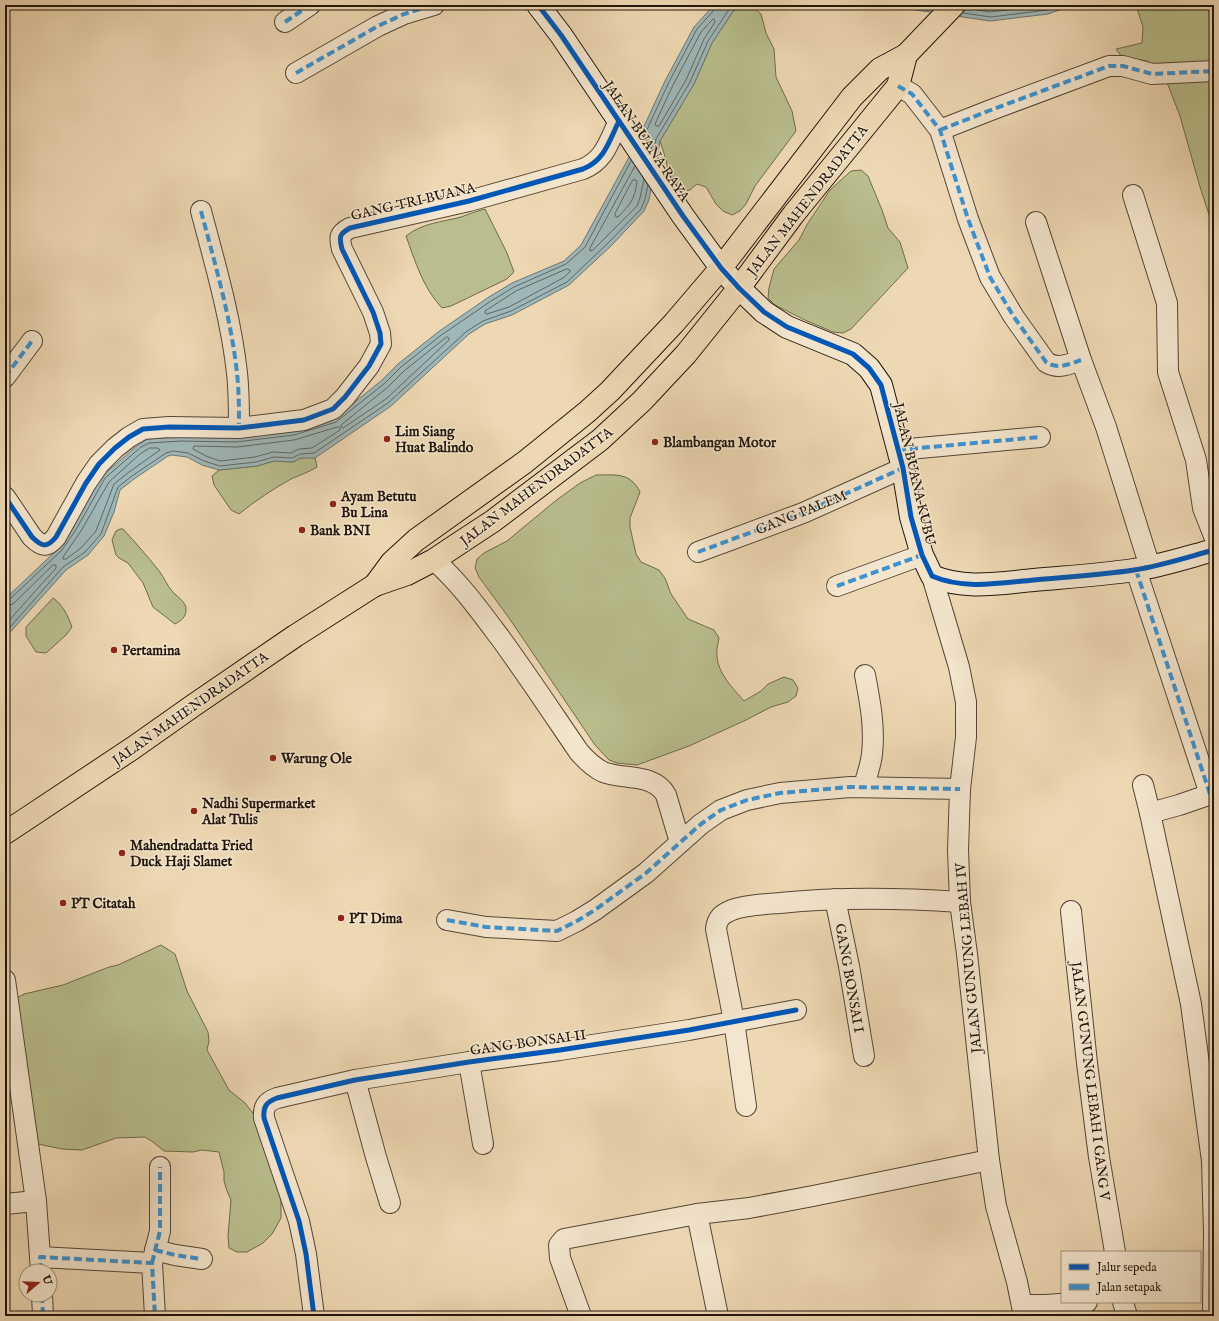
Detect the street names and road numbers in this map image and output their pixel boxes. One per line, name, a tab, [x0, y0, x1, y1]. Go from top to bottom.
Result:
street label: JALAN BUANA RAYA	[598, 76, 694, 206]
street label: JALAN MAHENDRADATTA	[742, 121, 873, 281]
street label: GANG TRI BUANA	[349, 179, 478, 225]
street label: JALAN BUANA KUBU	[888, 399, 939, 548]
street label: JALAN MAHENDRADATTA	[455, 423, 617, 551]
street label: GANG PALEM	[753, 486, 850, 539]
street label: JALAN MAHENDRADATTA	[107, 648, 273, 771]
street label: JALAN GUNUNG LEBAH IV	[952, 861, 986, 1056]
street label: GANG BONSAI I	[831, 922, 868, 1034]
street label: JALAN GUNUNG LEBAH I GANG V	[1066, 959, 1114, 1202]
street label: GANG BONSAI II	[469, 1026, 587, 1060]

